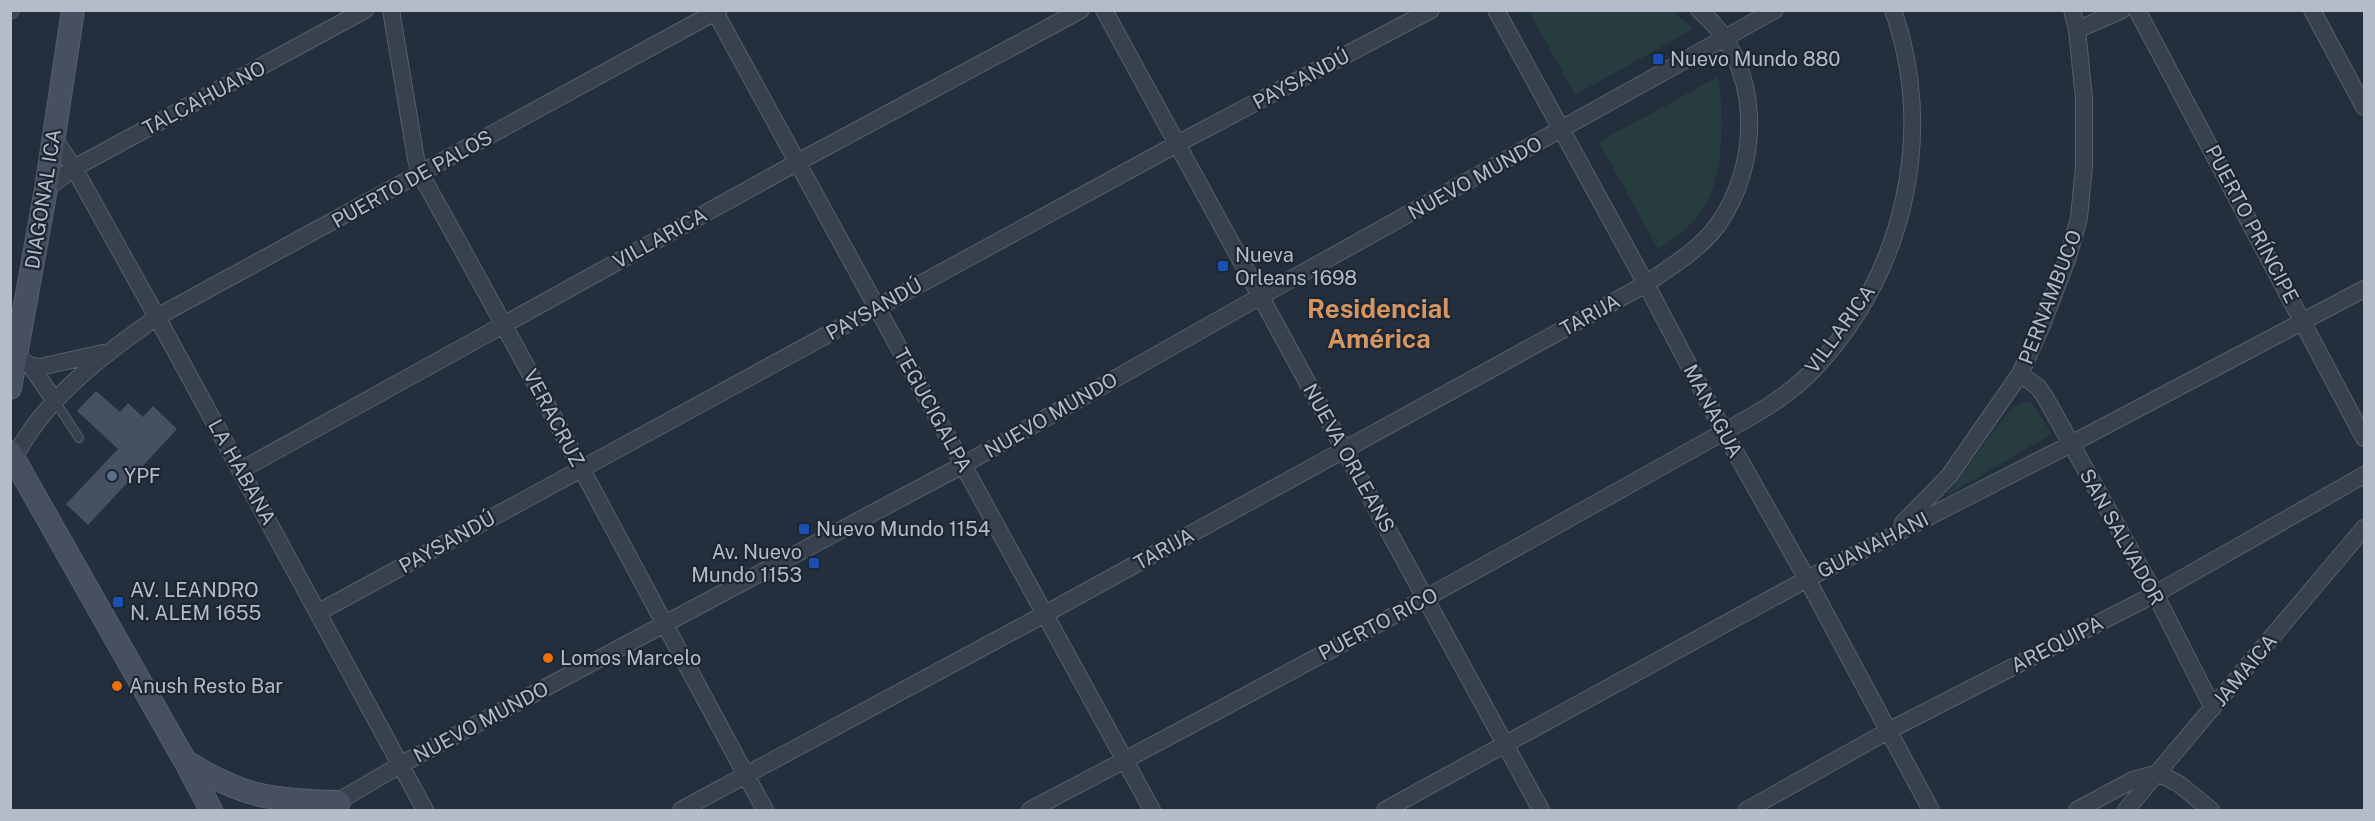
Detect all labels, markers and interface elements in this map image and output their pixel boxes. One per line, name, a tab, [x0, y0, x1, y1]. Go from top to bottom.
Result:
street label: PAYSANDÚ	[1248, 43, 1353, 114]
place label: Nuevo Mundo 880	[1670, 47, 1841, 71]
marker: Nuevo Mundo 880	[1651, 52, 1665, 66]
street label: TALCAHUANO	[138, 56, 270, 140]
street label: PUERTO DE PALOS	[327, 125, 497, 233]
street label: DIAGONAL ICA	[20, 127, 66, 271]
street label: NUEVO MUNDO	[1404, 131, 1546, 225]
street label: PUERTO PRÍNCIPE	[2200, 140, 2305, 307]
street label: VILLARICA	[609, 202, 711, 274]
street label: PERNAMBUCO	[2013, 227, 2087, 367]
place label: Nueva Orleans 1698	[1235, 243, 1357, 290]
marker: Nueva Orleans 1698	[1216, 259, 1230, 273]
street label: PAYSANDÚ	[821, 272, 926, 345]
street label: VILLARICA	[1800, 280, 1880, 378]
street label: TARIJA	[1556, 289, 1624, 341]
district label: Residencial América	[1307, 293, 1451, 354]
street label: TEGUCIGALPA	[889, 344, 977, 476]
street label: MANAGUA	[1678, 360, 1748, 462]
street label: VERACRUZ	[518, 365, 590, 471]
street label: NUEVO MUNDO	[980, 367, 1122, 463]
street label: NUEVA ORLEANS	[1298, 379, 1400, 537]
street label: LA HABANA	[203, 415, 281, 529]
place label: YPF	[124, 464, 161, 488]
street label: SAN SALVADOR	[2075, 465, 2169, 609]
marker: YPF	[105, 469, 119, 483]
street label: PAYSANDÚ	[394, 505, 499, 578]
street label: GUANAHANI	[1813, 507, 1933, 583]
place label: Nuevo Mundo 1154	[816, 517, 990, 541]
marker: Nuevo Mundo 1154	[797, 522, 811, 536]
street label: TARIJA	[1130, 523, 1198, 575]
place label: Av. Nuevo Mundo 1153	[691, 540, 802, 587]
marker: Av. Nuevo Mundo 1153	[807, 556, 821, 570]
place label: AV. LEANDRO N. ALEM 1655	[130, 578, 261, 625]
street label: PUERTO RICO	[1314, 583, 1442, 665]
marker: AV. LEANDRO N. ALEM 1655	[111, 595, 125, 609]
street label: AREQUIPA	[2007, 611, 2107, 677]
street label: JAMAICA	[2208, 629, 2282, 711]
place label: Lomos Marcelo	[560, 646, 701, 670]
marker: Lomos Marcelo	[541, 651, 555, 665]
place label: Anush Resto Bar	[129, 674, 283, 698]
street label: NUEVO MUNDO	[409, 676, 553, 768]
marker: Anush Resto Bar	[110, 679, 124, 693]

